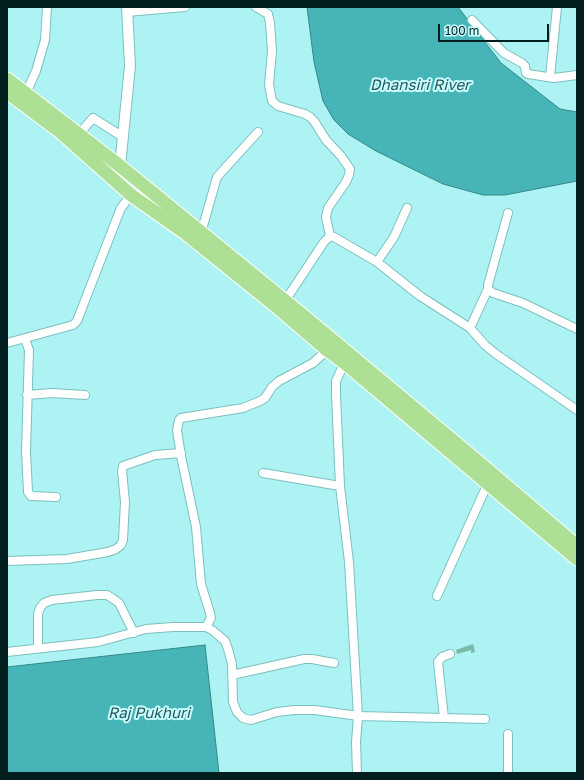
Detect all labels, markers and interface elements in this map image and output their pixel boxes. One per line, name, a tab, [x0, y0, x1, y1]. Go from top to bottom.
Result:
scale bar	[440, 16, 551, 42]
text: 100 m	[445, 23, 479, 38]
water label: Dhansiri River	[370, 76, 470, 94]
water label: Raj Pukhuri	[108, 704, 190, 722]

